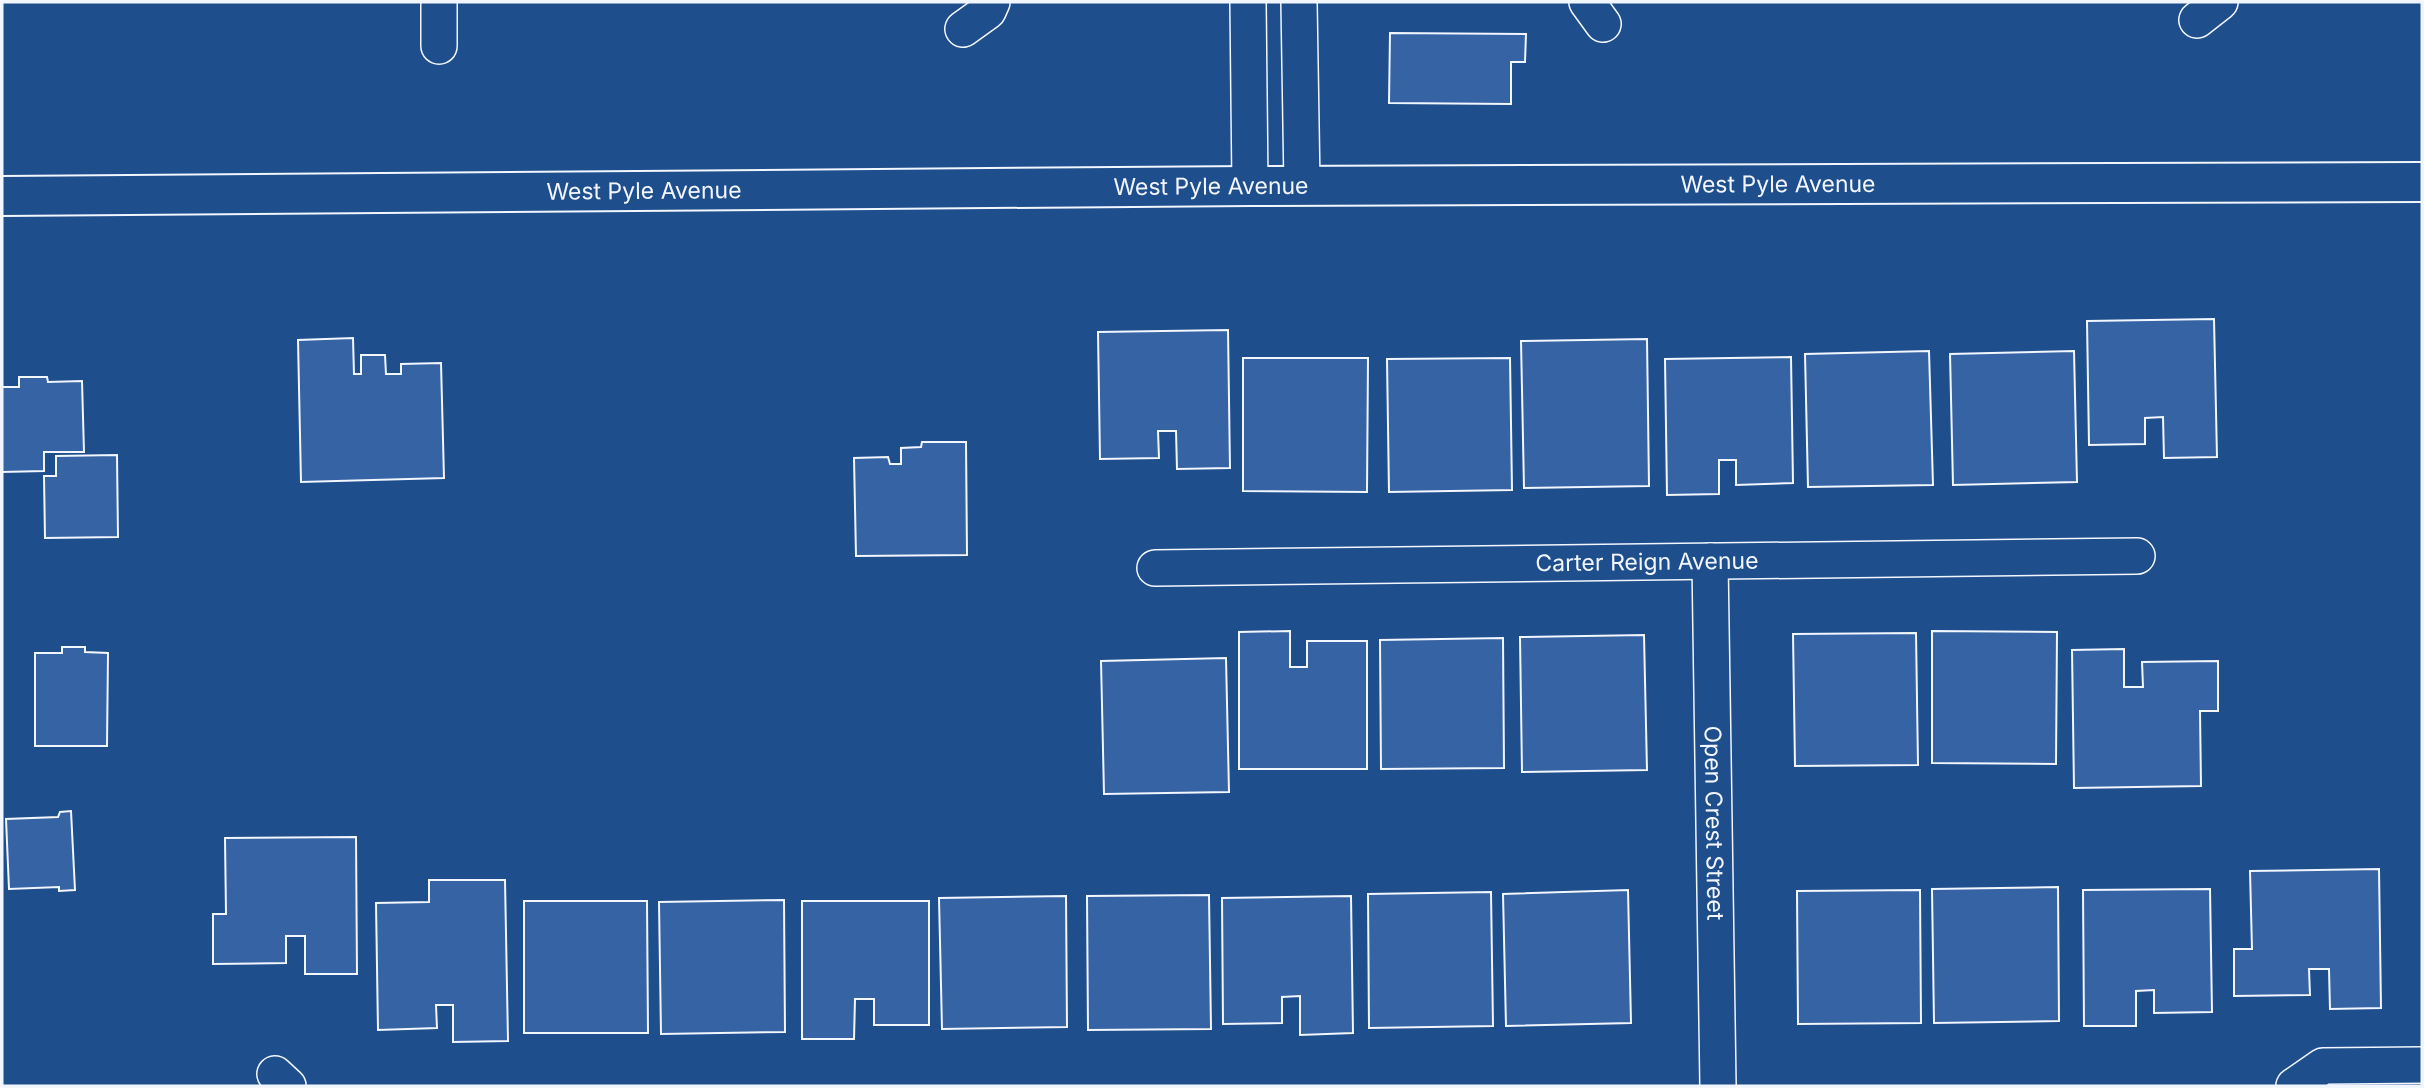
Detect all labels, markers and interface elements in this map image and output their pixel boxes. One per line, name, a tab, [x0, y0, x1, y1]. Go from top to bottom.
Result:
street label: West Pyle Avenue	[1680, 170, 1876, 199]
street label: West Pyle Avenue	[1113, 172, 1309, 201]
street label: West Pyle Avenue	[546, 176, 742, 206]
street label: Carter Reign Avenue	[1535, 547, 1759, 577]
street label: Open Crest Street	[1699, 725, 1729, 921]

